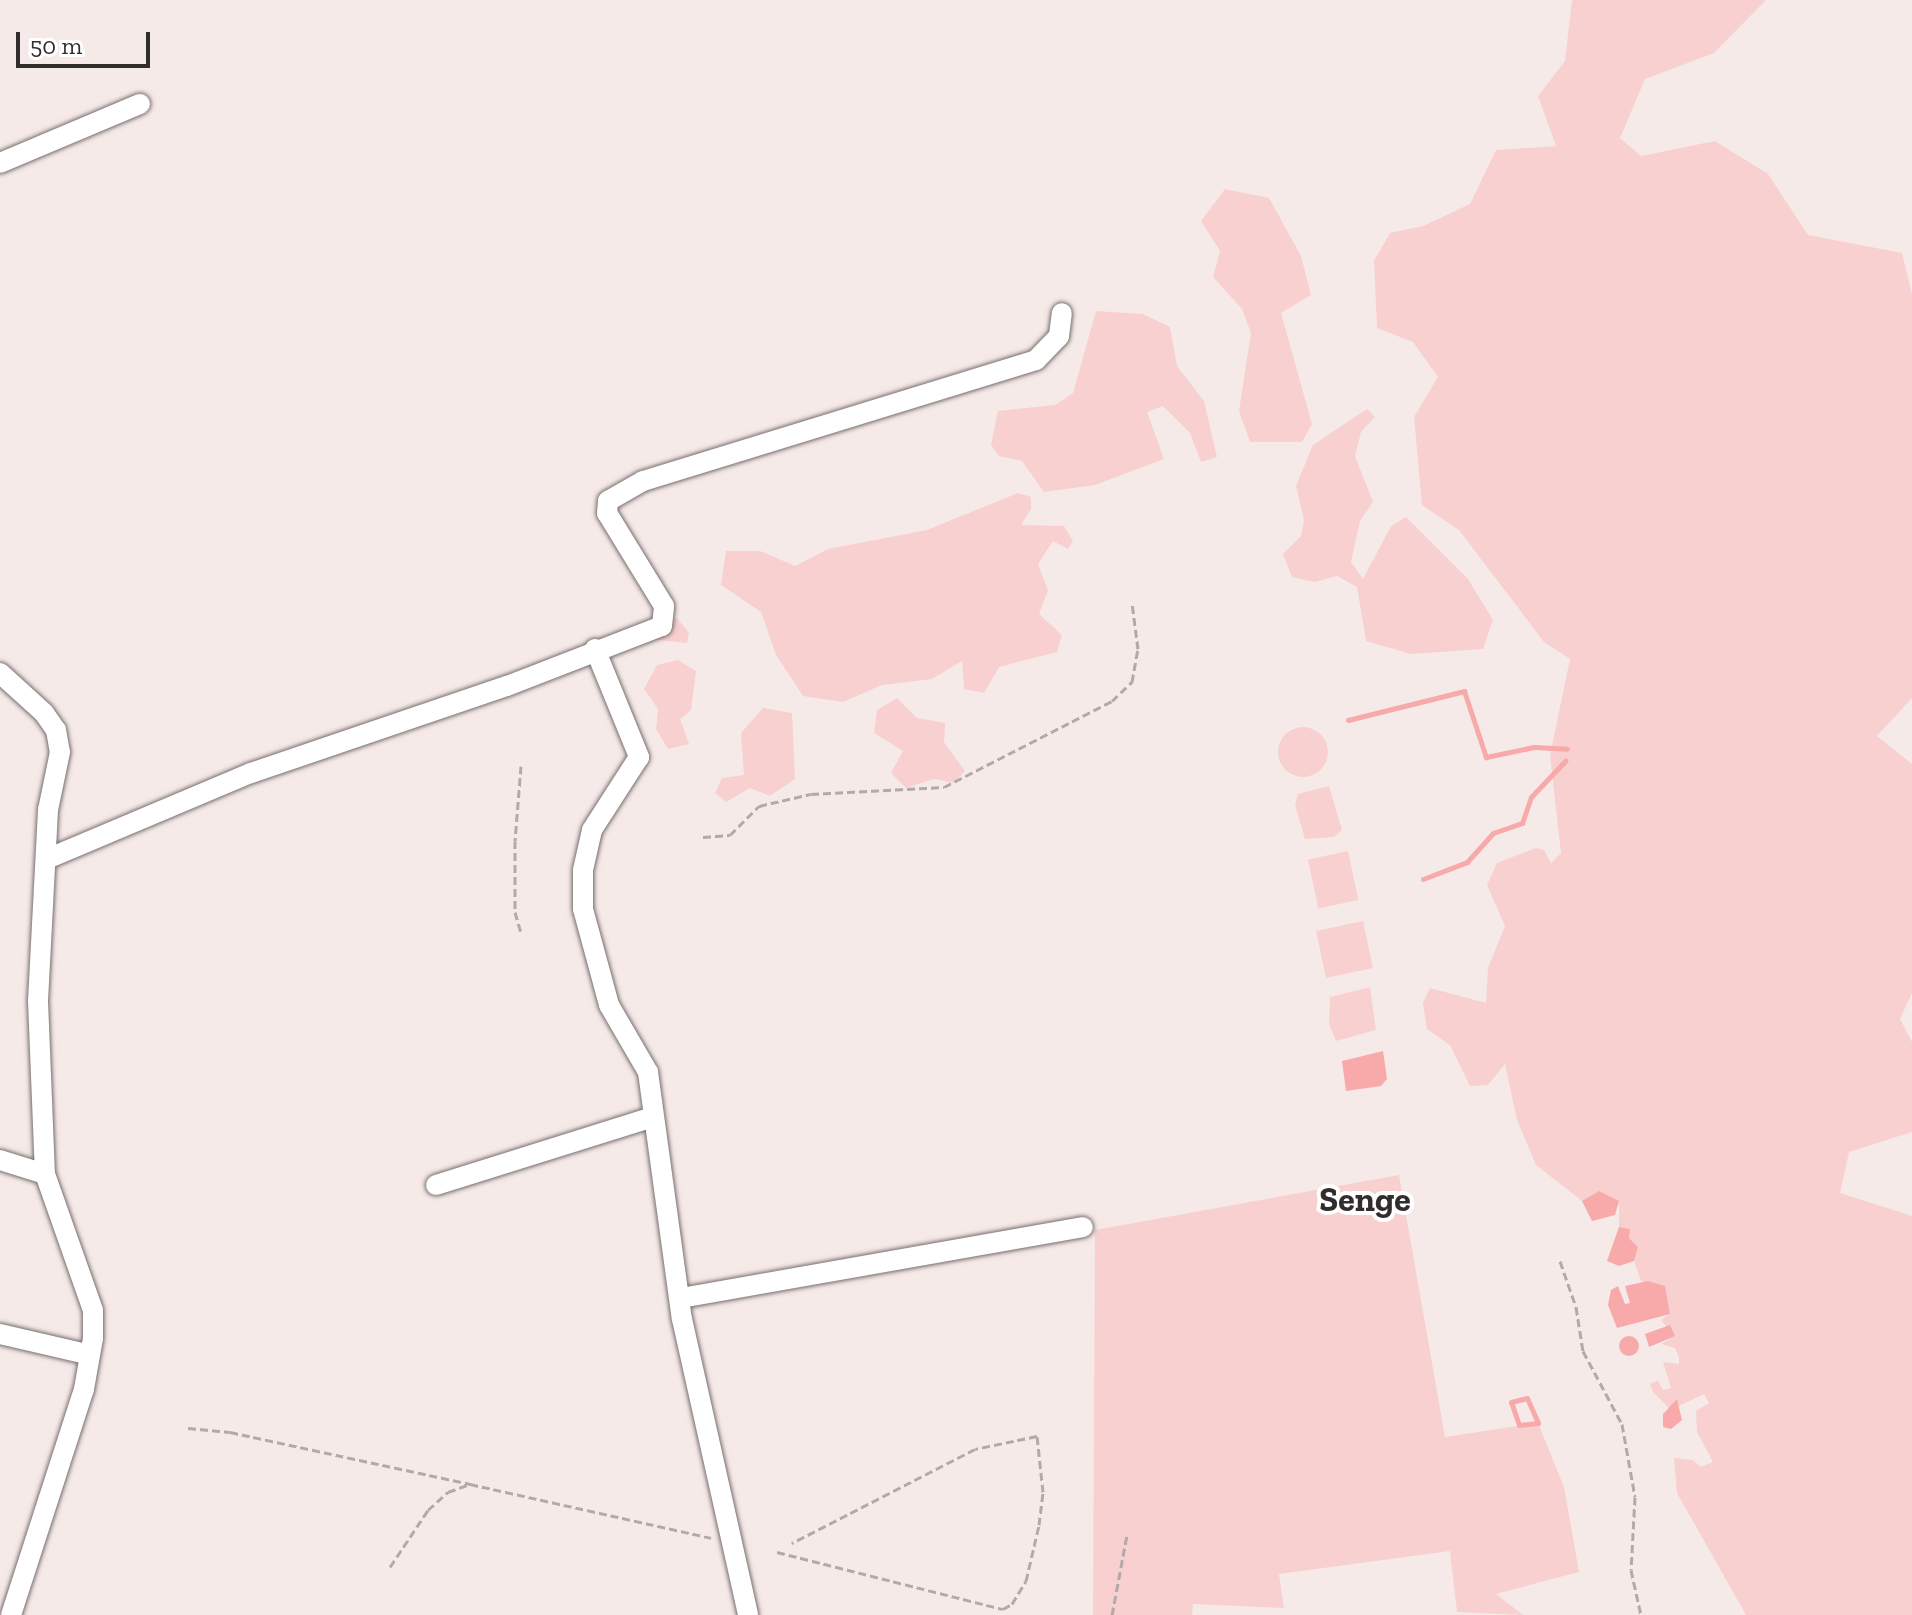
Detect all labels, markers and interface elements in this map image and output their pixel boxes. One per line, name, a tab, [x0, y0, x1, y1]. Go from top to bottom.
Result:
scale bar	[20, 16, 154, 66]
text: 50 m	[30, 31, 82, 60]
district label: Senge	[1319, 1180, 1411, 1220]

